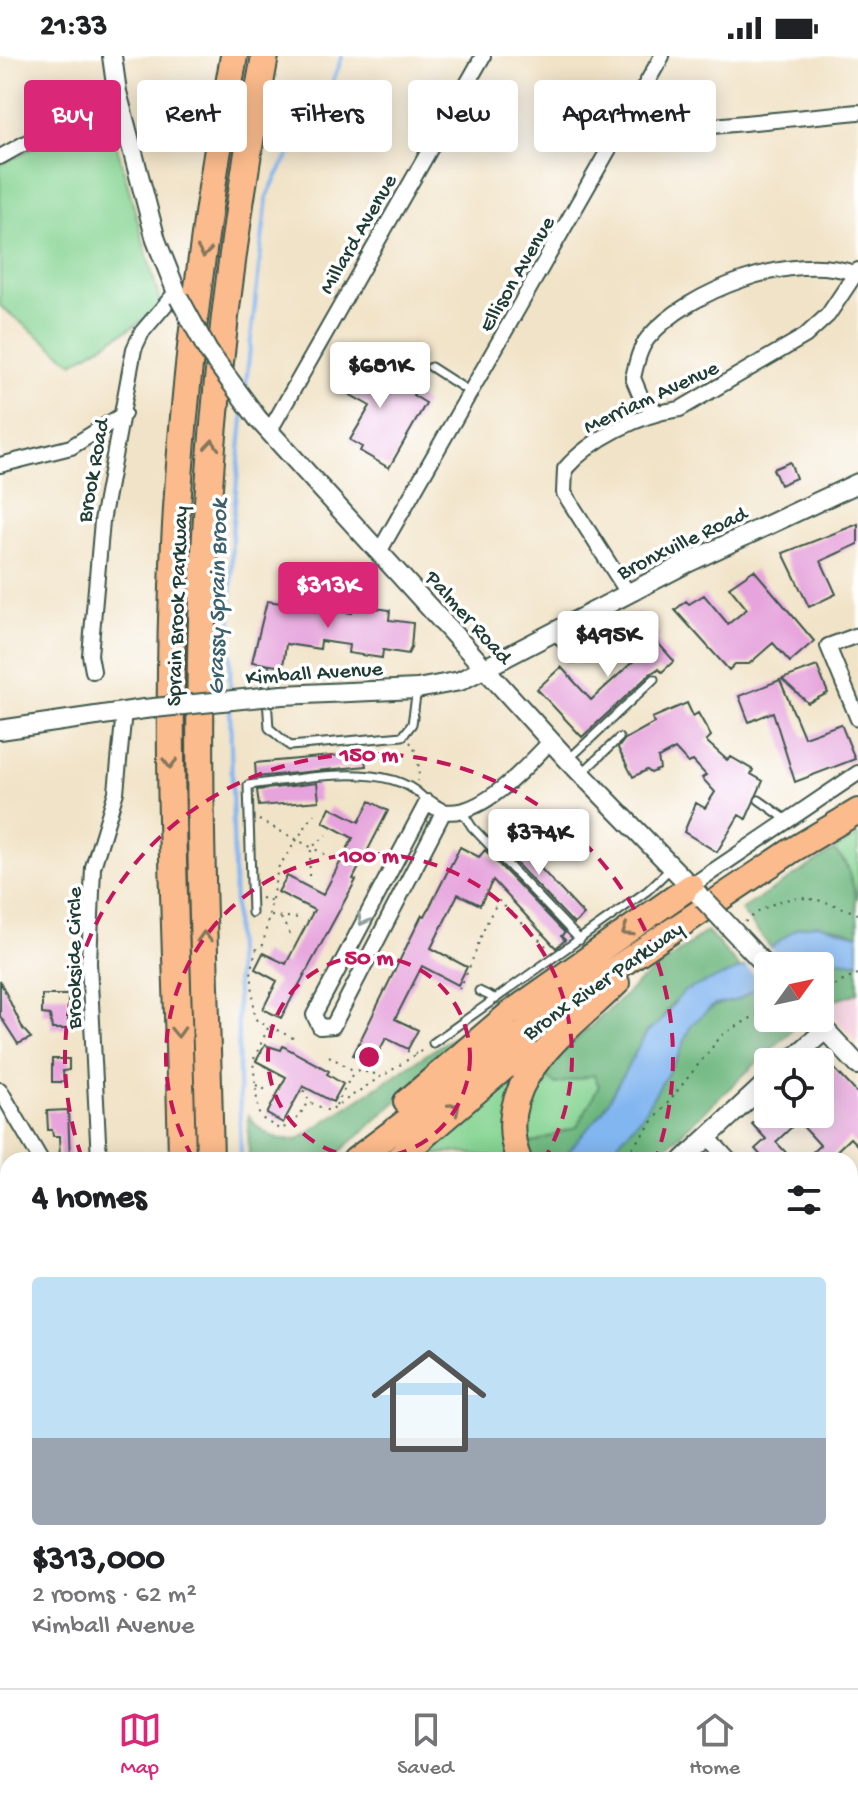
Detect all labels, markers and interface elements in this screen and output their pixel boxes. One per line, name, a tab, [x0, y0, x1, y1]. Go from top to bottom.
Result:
text: 21:33	[40, 11, 107, 46]
chip: Buy	[24, 80, 121, 152]
chip: Rent	[137, 80, 247, 152]
chip: Filters	[263, 80, 392, 152]
chip: New	[408, 80, 518, 152]
chip: Apartment	[534, 80, 716, 152]
street label: Millard Avenue	[315, 170, 405, 300]
street label: Ellison Avenue	[475, 212, 562, 338]
one-way arrow	[196, 245, 213, 258]
pin: $681K	[324, 342, 436, 410]
text: $681K	[348, 352, 412, 383]
street label: Merriam Avenue	[580, 356, 724, 441]
street label: Brook Road	[73, 415, 117, 526]
one-way arrow	[203, 438, 220, 451]
water label: Grassy Sprain Brook	[203, 497, 236, 695]
street label: Bronxville Road	[613, 501, 754, 588]
street label: Sprain Brook Parkway	[163, 505, 195, 707]
pin: $313K	[272, 562, 384, 630]
street label: Palmer Road	[417, 566, 517, 672]
text: $313K	[296, 572, 360, 603]
pin: $495K	[552, 611, 664, 679]
text: $495K	[576, 621, 641, 652]
street label: Kimball Avenue	[245, 657, 384, 693]
text: 150 m	[339, 742, 398, 771]
one-way arrow	[162, 757, 179, 770]
pin: $374K	[483, 809, 595, 877]
text: $374K	[506, 819, 572, 850]
text: 100 m	[338, 843, 399, 872]
street label: Brookside Circle	[63, 886, 89, 1030]
one-way arrow	[358, 911, 373, 926]
street label: Bronx River Parkway	[518, 917, 690, 1048]
one-way arrow	[622, 921, 636, 936]
one-way arrow	[195, 930, 213, 943]
text: 50 m	[345, 945, 393, 974]
north arrow	[754, 952, 834, 1032]
map controls	[754, 952, 834, 1128]
one-way arrow	[169, 1026, 186, 1039]
centre of rings	[355, 1043, 383, 1071]
button: locate	[754, 1048, 834, 1128]
one-way arrow	[445, 1103, 460, 1118]
icon: filters	[782, 1178, 826, 1222]
text: 4 homes	[32, 1180, 146, 1220]
icon: home	[357, 1329, 501, 1473]
text: $313,000	[32, 1541, 165, 1581]
text: 2 rooms · 62 m²	[32, 1581, 196, 1612]
text: Kimball Avenue	[32, 1612, 194, 1643]
tab: Map	[118, 1708, 162, 1782]
tab: Saved	[397, 1708, 454, 1782]
tab: Home	[689, 1708, 740, 1782]

